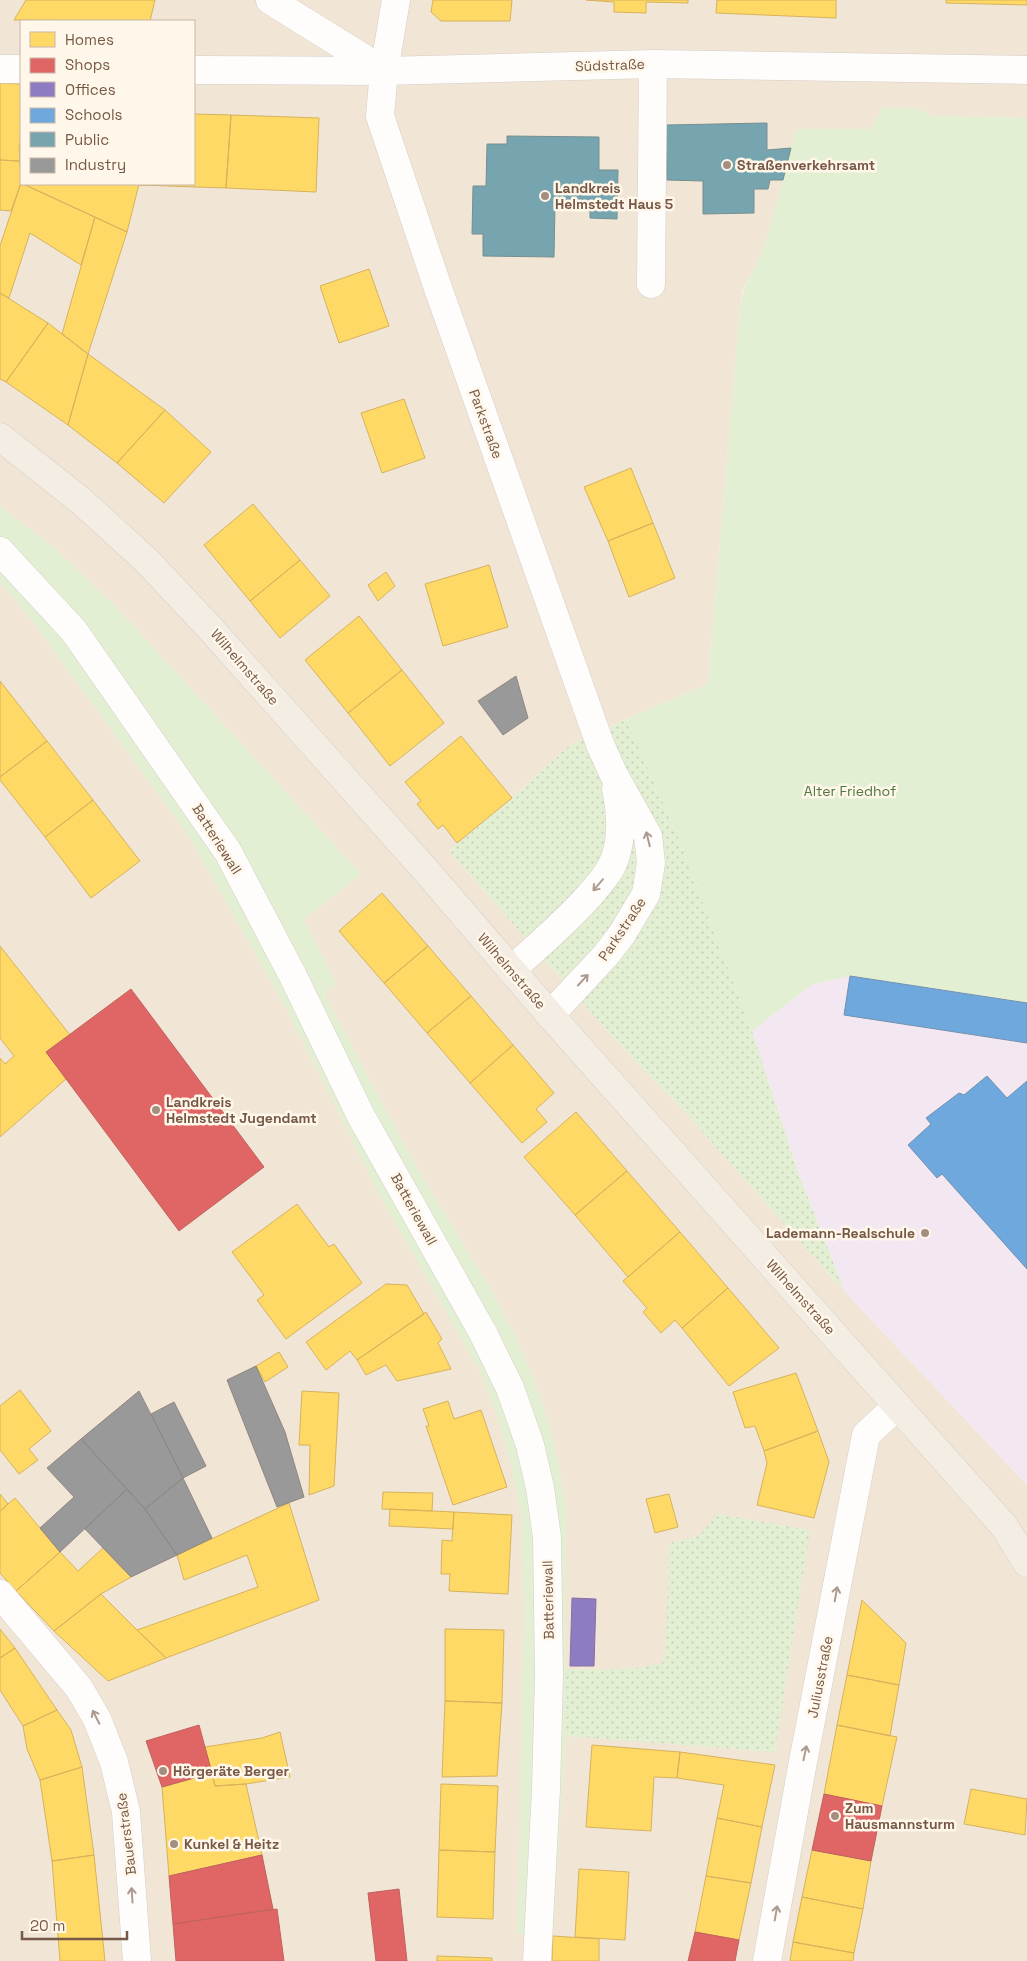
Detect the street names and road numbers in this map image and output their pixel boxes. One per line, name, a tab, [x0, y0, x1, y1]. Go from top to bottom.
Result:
street label: Südstraße	[575, 55, 645, 75]
street label: Parkstraße	[465, 387, 507, 461]
street label: Wilhelmstraße	[207, 625, 283, 709]
street label: Batteriewall	[188, 801, 246, 877]
street label: Parkstraße	[594, 894, 650, 964]
street label: Wilhelmstraße	[474, 929, 550, 1013]
street label: Batteriewall	[387, 1170, 441, 1248]
street label: Wilhelmstraße	[762, 1256, 840, 1338]
street label: Batteriewall	[538, 1560, 558, 1640]
street label: Juliusstraße	[803, 1634, 837, 1720]
street label: Bauerstraße	[112, 1792, 140, 1876]

